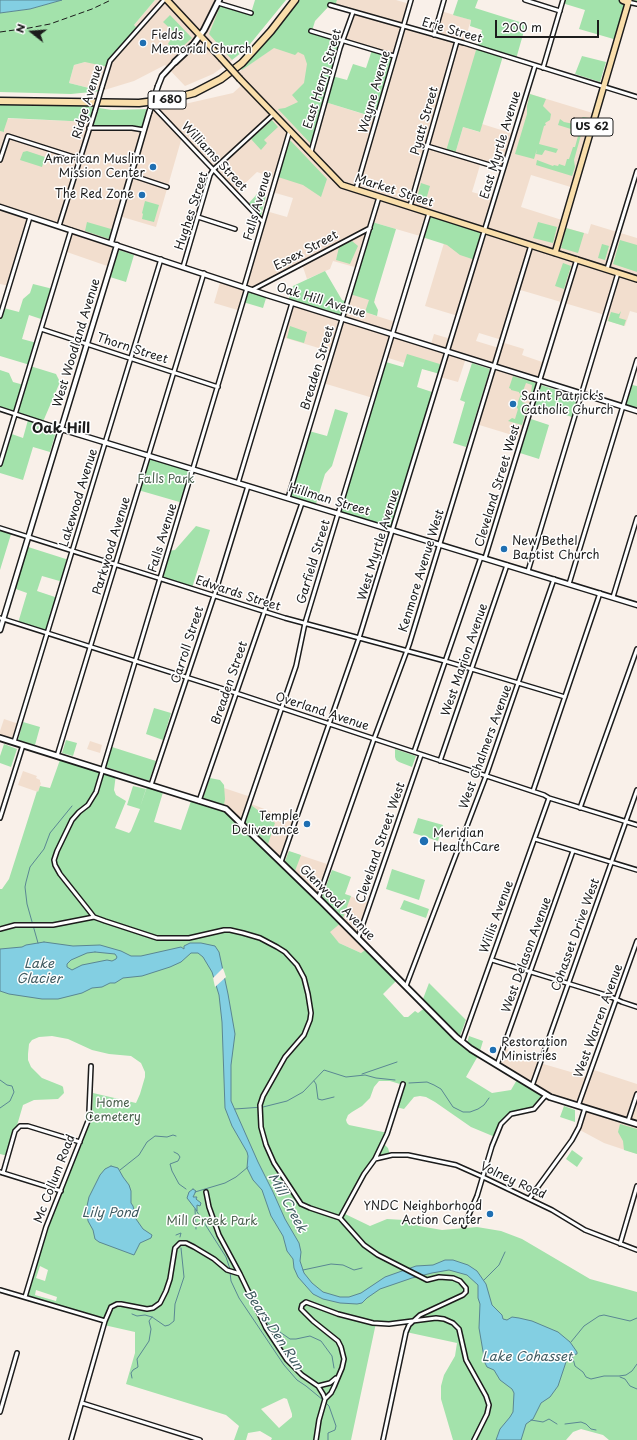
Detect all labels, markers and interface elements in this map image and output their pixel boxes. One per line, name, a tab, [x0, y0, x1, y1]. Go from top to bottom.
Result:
north arrow	[12, 12, 52, 52]
scale bar	[497, 12, 601, 38]
street label: Erie Street	[420, 16, 484, 46]
text: 200 m	[502, 18, 542, 36]
text: N	[11, 22, 29, 35]
street label: East Henry Street	[301, 27, 345, 131]
place label: Fields Memorial Church	[151, 29, 252, 57]
marker: Fields Memorial Church	[138, 38, 148, 48]
street label: Wayne Avenue	[356, 49, 394, 135]
street label: Ridge Avenue	[70, 63, 106, 141]
street label: Pyatt Street	[408, 85, 442, 157]
street label: East Myrtle Avenue	[478, 89, 524, 201]
road number: I 680	[148, 91, 186, 109]
road number: US 62	[571, 118, 613, 136]
street label: Williams Street	[178, 119, 250, 195]
place label: American Muslim Mission Center	[44, 153, 145, 181]
marker: American Muslim Mission Center	[148, 162, 158, 172]
street label: Hughes Street	[173, 170, 211, 252]
street label: Falls Avenue	[241, 170, 275, 242]
street label: Market Street	[353, 172, 435, 210]
place label: The Red Zone	[55, 188, 134, 202]
marker: The Red Zone	[137, 190, 147, 200]
street label: Essex Street	[271, 228, 341, 274]
street label: West Woodland Avenue	[51, 277, 103, 409]
street label: Oak Hill Avenue	[275, 281, 367, 321]
street label: Breaden Street	[298, 324, 338, 412]
street label: Thorn Street	[94, 331, 170, 367]
place label: Saint Patrick's Catholic Church	[521, 390, 614, 418]
marker: Saint Patrick's Catholic Church	[508, 399, 518, 409]
district label: Oak Hill	[32, 421, 90, 437]
street label: Cleveland Street West	[473, 423, 523, 549]
street label: Lakewood Avenue	[57, 447, 101, 549]
park label: Falls Park	[137, 473, 195, 487]
street label: Hillman Street	[287, 481, 371, 519]
street label: West Myrtle Avenue	[355, 488, 403, 602]
street label: Parkwood Avenue	[90, 495, 134, 597]
street label: Falls Avenue	[146, 502, 180, 574]
street label: Kenmore Avenue West	[396, 508, 448, 634]
street label: Garfield Street	[294, 518, 334, 606]
place label: New Bethel Baptist Church	[512, 535, 599, 563]
marker: New Bethel Baptist Church	[499, 544, 509, 554]
street label: Edwards Street	[194, 573, 282, 615]
street label: West Marion Avenue	[439, 602, 491, 718]
street label: Carroll Street	[169, 605, 207, 685]
street label: Breaden Street	[209, 639, 251, 727]
street label: West Chalmers Avenue	[457, 683, 515, 811]
street label: Overland Avenue	[273, 690, 371, 734]
street label: Cleveland Street West	[354, 781, 408, 905]
place label: Temple Deliverance	[232, 810, 299, 838]
marker: Temple Deliverance	[302, 819, 312, 829]
place label: Meridian HealthCare	[433, 827, 500, 855]
marker: Meridian HealthCare	[418, 835, 430, 847]
street label: Glenwood Avenue	[296, 862, 378, 944]
street label: Cohasset Drive West	[549, 877, 603, 993]
street label: Willis Avenue	[477, 879, 517, 955]
street label: West Delason Avenue	[499, 895, 555, 1015]
water label: Lake Glacier	[16, 956, 62, 987]
street label: West Warren Avenue	[572, 962, 626, 1080]
place label: Restoration Ministries	[501, 1036, 567, 1064]
marker: Restoration Ministries	[488, 1045, 498, 1055]
park label: Home Cemetery	[85, 1097, 141, 1125]
street label: Mc Collum Road	[31, 1133, 79, 1225]
street label: Volney Road	[478, 1160, 548, 1202]
water label: Mill Creek	[264, 1171, 310, 1235]
place label: YNDC Neighborhood Action Center	[364, 1200, 482, 1228]
water label: Lily Pond	[82, 1205, 138, 1221]
marker: YNDC Neighborhood Action Center	[485, 1209, 495, 1219]
park label: Mill Creek Park	[166, 1215, 258, 1229]
water label: Bears Den Run	[240, 1287, 306, 1373]
water label: Lake Cohasset	[482, 1349, 572, 1365]

